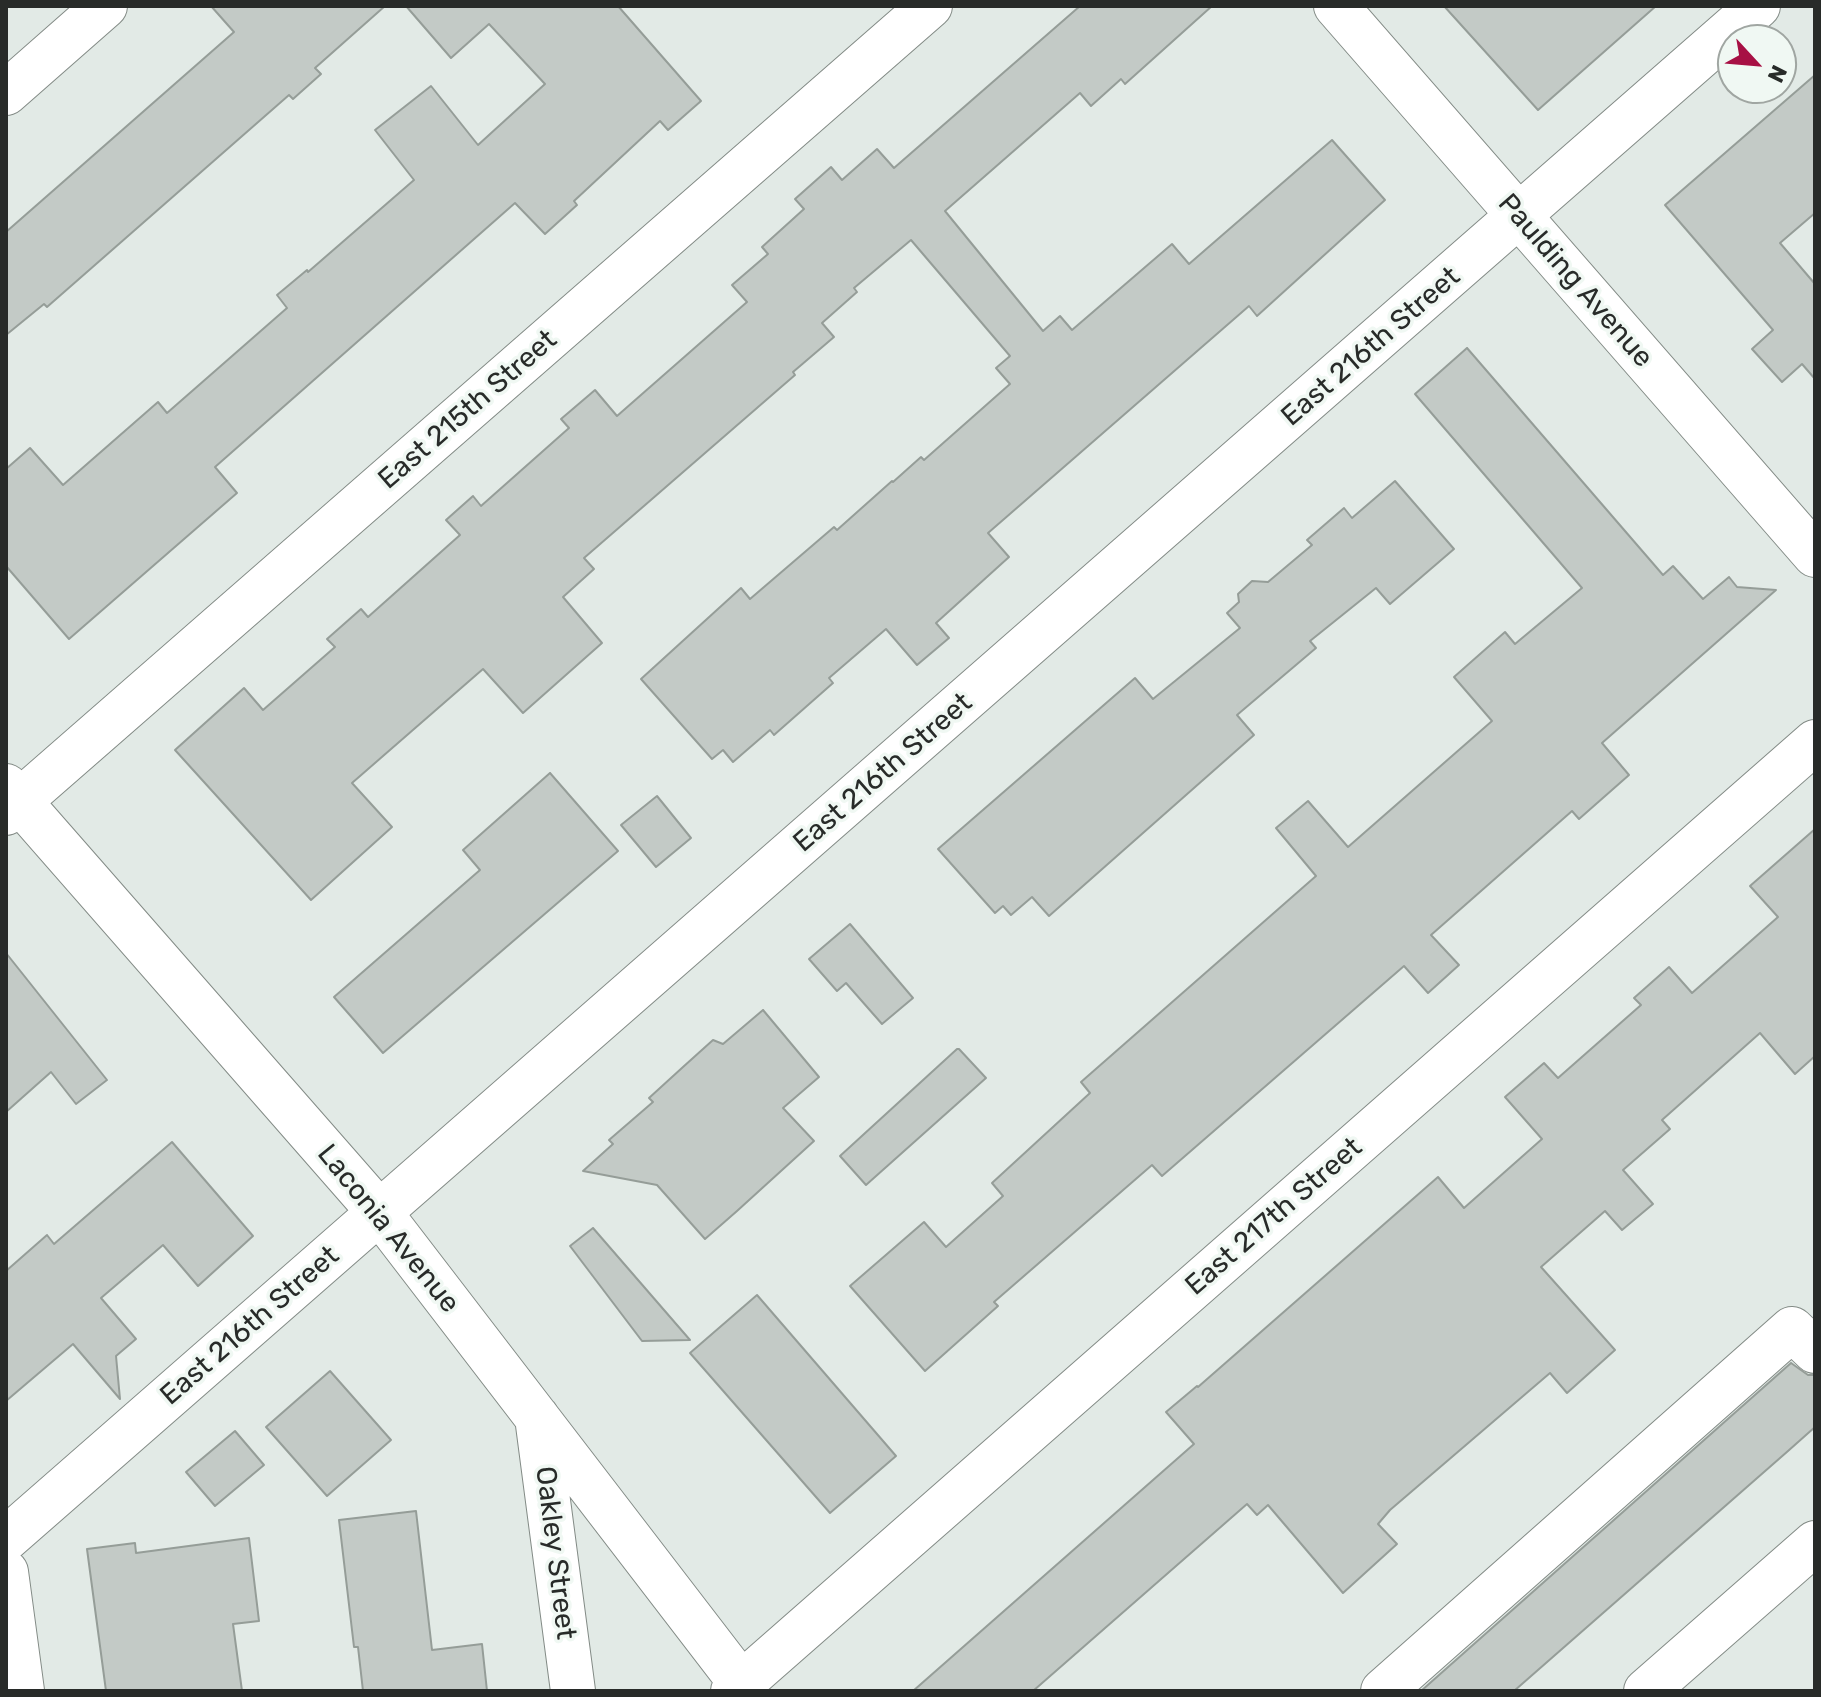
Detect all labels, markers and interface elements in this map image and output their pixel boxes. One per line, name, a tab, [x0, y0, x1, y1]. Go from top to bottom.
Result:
north arrow	[1717, 24, 1797, 104]
text: N	[1762, 61, 1793, 87]
street label: Paulding Avenue	[1491, 187, 1659, 375]
street label: East 216th Street	[1275, 260, 1467, 434]
street label: East 215th Street	[372, 323, 564, 497]
street label: East 216th Street	[787, 686, 979, 860]
street label: East 217th Street	[1179, 1131, 1369, 1303]
street label: Laconia Avenue	[310, 1138, 466, 1320]
street label: East 216th Street	[154, 1239, 346, 1413]
street label: Oakley Street	[528, 1465, 582, 1641]

